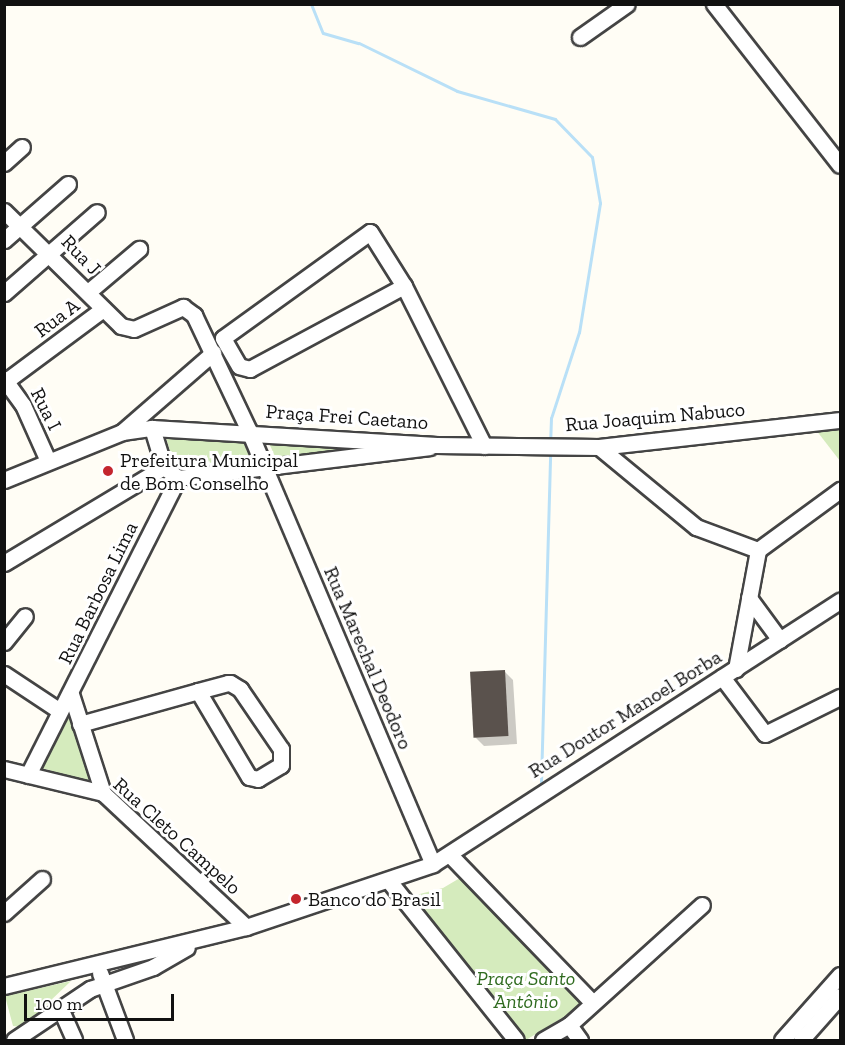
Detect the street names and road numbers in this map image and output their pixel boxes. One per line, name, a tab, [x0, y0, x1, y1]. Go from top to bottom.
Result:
street label: Rua J	[56, 230, 106, 280]
street label: Rua A	[30, 293, 84, 343]
street label: Rua I	[25, 384, 67, 434]
street label: Rua Joaquim Nabuco	[564, 397, 746, 437]
street label: Praça Frei Caetano	[265, 399, 429, 435]
street label: Rua Barbosa Lima	[53, 518, 143, 668]
street label: Rua Marechal Deodoro	[319, 563, 417, 753]
street label: Rua Doutor Manoel Borba	[524, 645, 726, 783]
street label: Rua Cleto Campelo	[108, 772, 246, 900]

